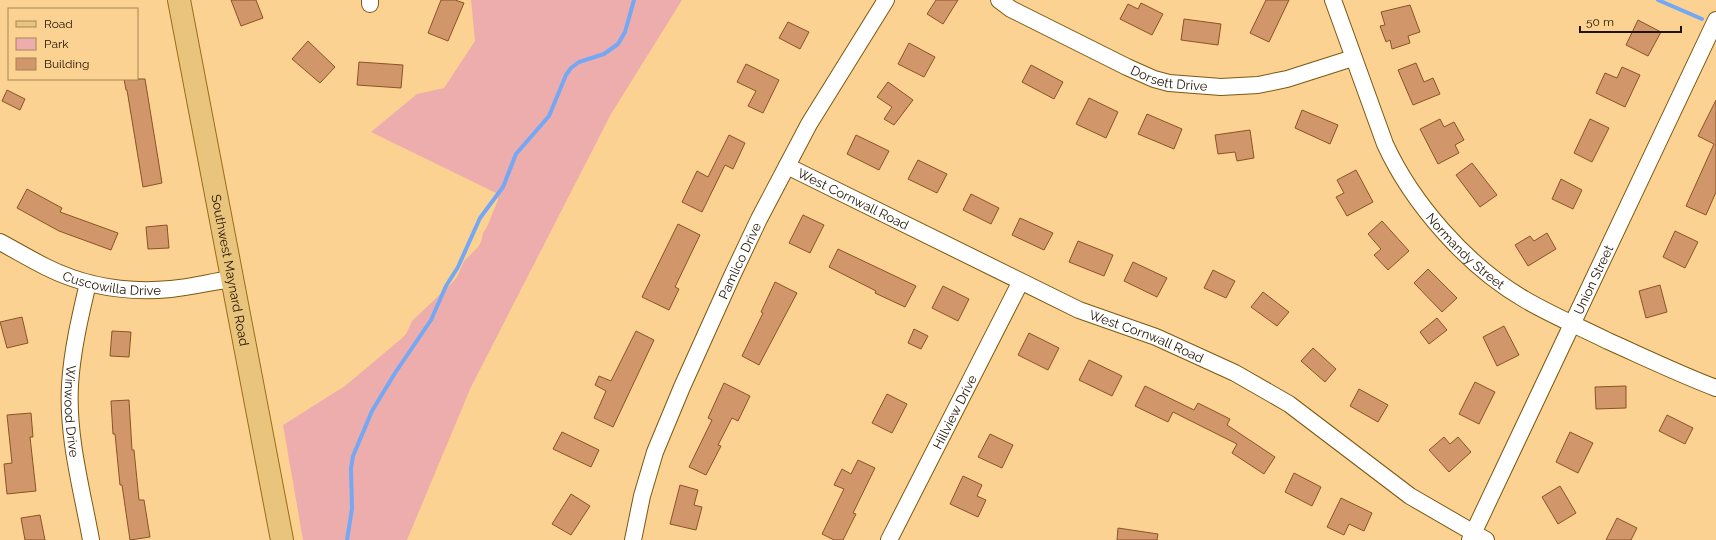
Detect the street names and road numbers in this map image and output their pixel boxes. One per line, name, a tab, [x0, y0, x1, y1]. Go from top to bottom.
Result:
street label: Dorsett Drive	[1128, 63, 1208, 94]
street label: West Cornwall Road	[795, 166, 911, 233]
street label: Southwest Maynard Road	[208, 193, 252, 347]
street label: Normandy Street	[1423, 210, 1508, 293]
street label: Pamlico Drive	[716, 220, 764, 301]
street label: Union Street	[1571, 242, 1617, 317]
street label: Cuscowilla Drive	[60, 268, 162, 298]
street label: West Cornwall Road	[1087, 307, 1206, 366]
street label: Winwood Drive	[62, 364, 82, 459]
street label: Hillview Drive	[930, 372, 980, 451]

